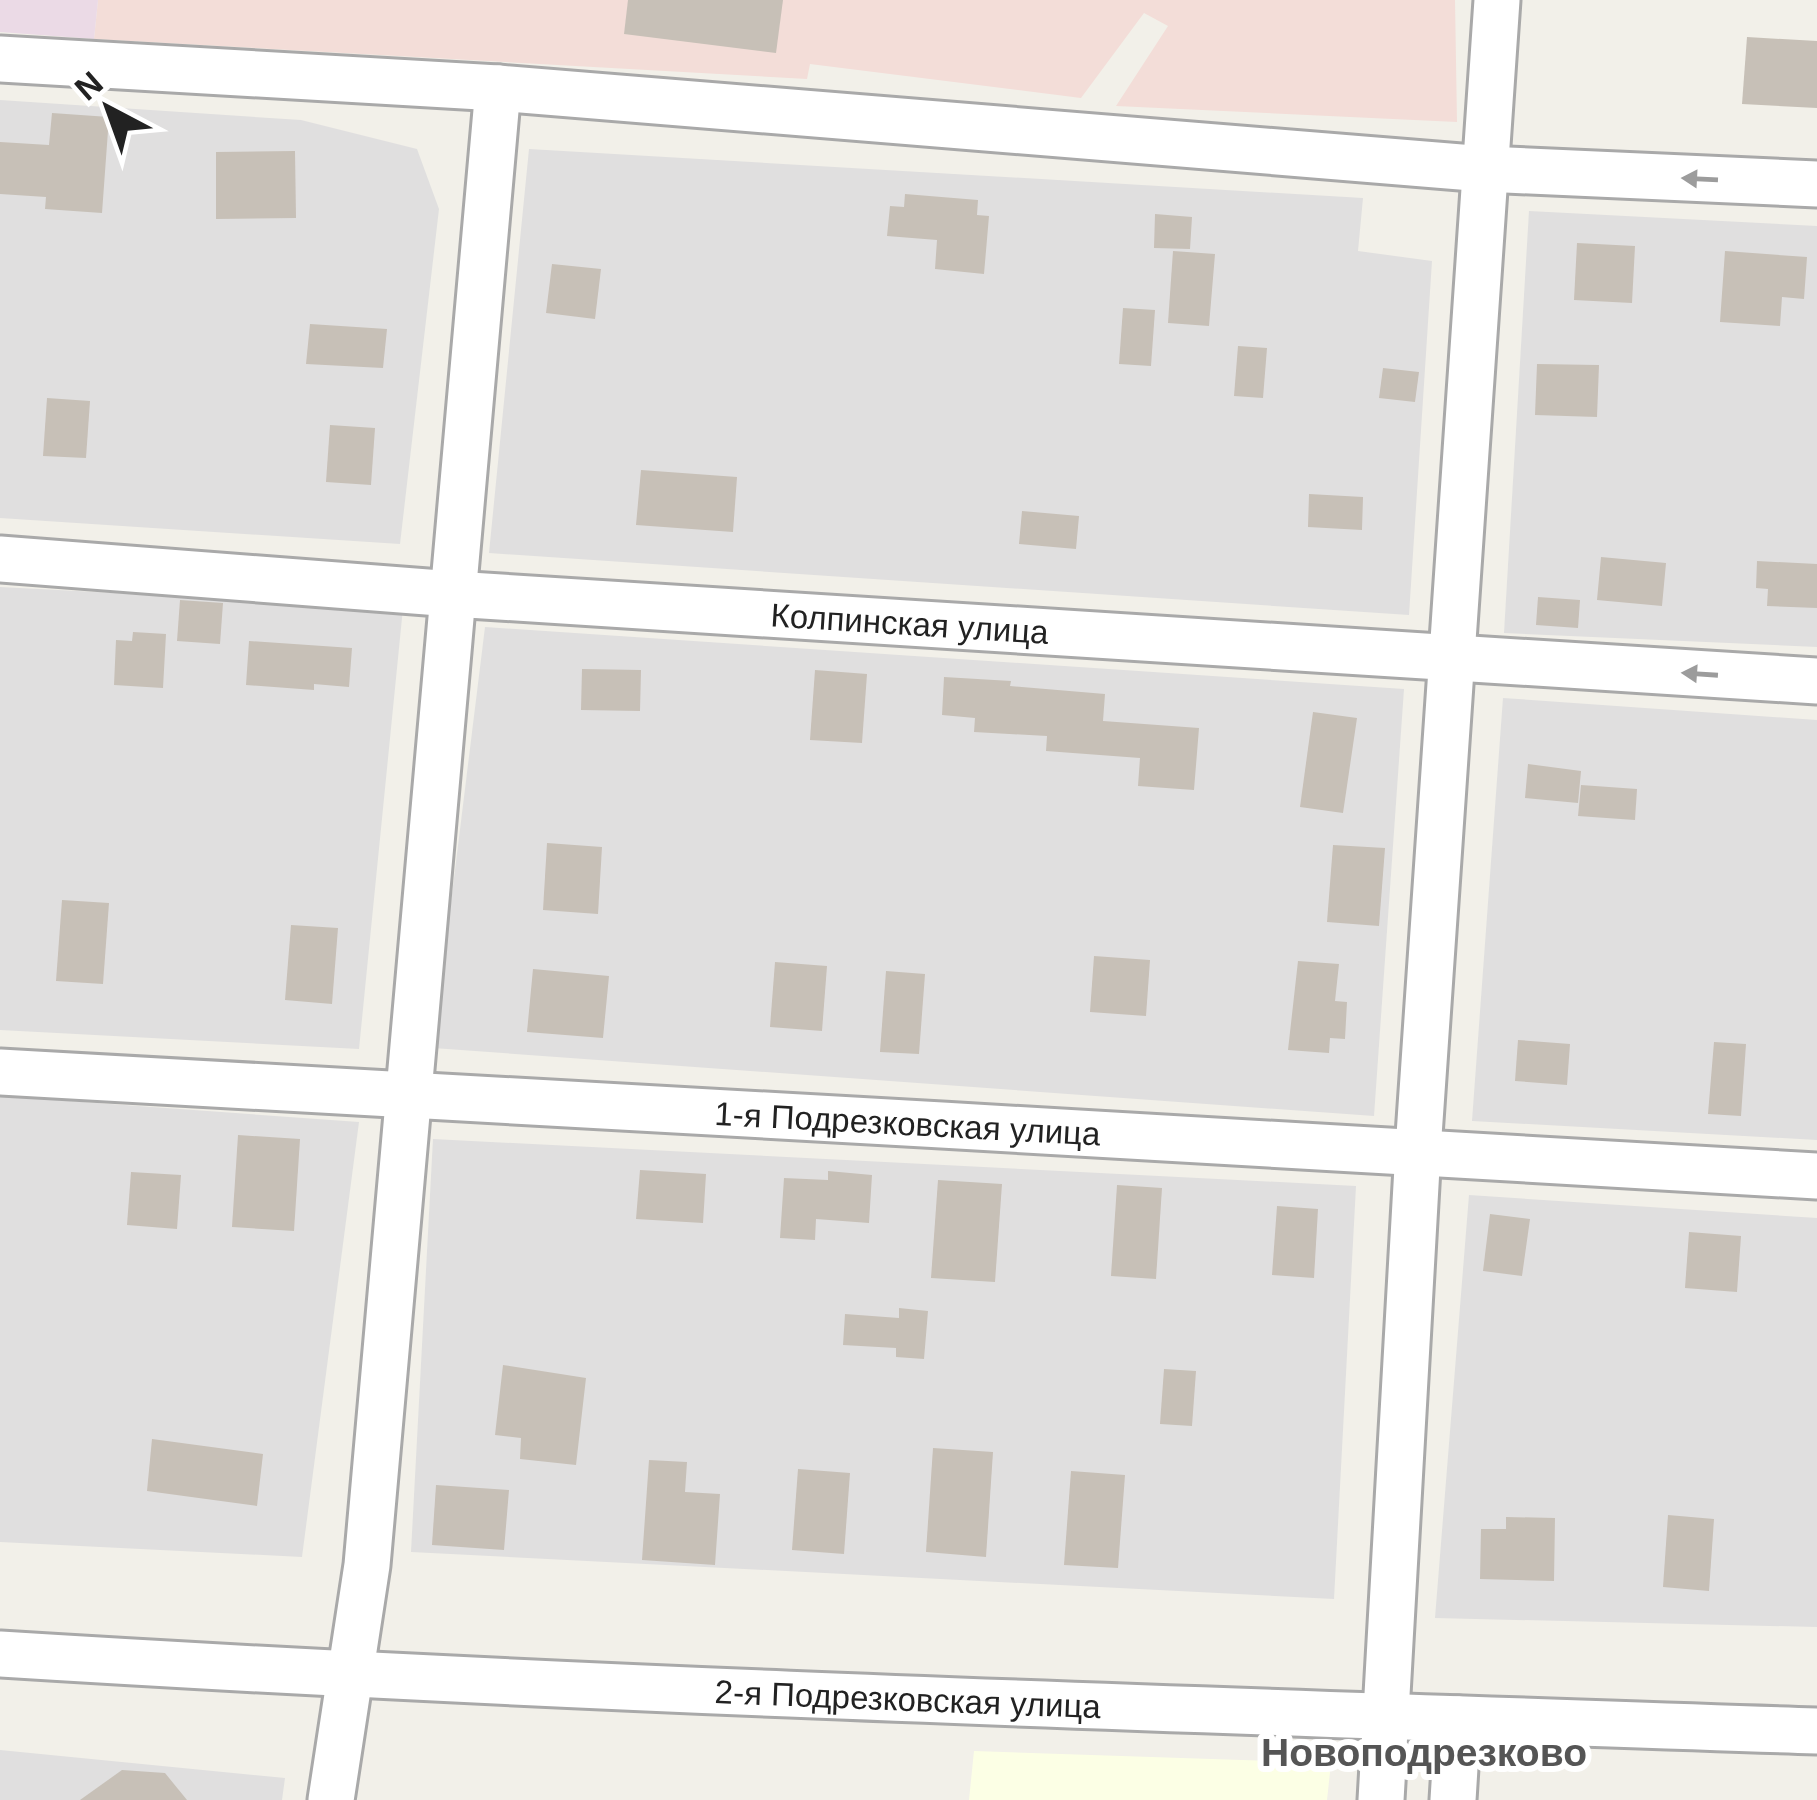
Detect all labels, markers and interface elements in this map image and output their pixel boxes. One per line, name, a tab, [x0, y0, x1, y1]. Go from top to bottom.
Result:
north arrow	[48, 48, 168, 168]
text: N	[68, 64, 110, 108]
one-way arrow	[1680, 169, 1718, 188]
street label: Колпинская улица	[770, 596, 1050, 651]
one-way arrow	[1680, 664, 1718, 683]
street label: 1-я Подрезковская улица	[714, 1095, 1102, 1153]
street label: 2-я Подрезковская улица	[714, 1673, 1102, 1725]
district label: Новоподрезково	[1261, 1731, 1587, 1774]

